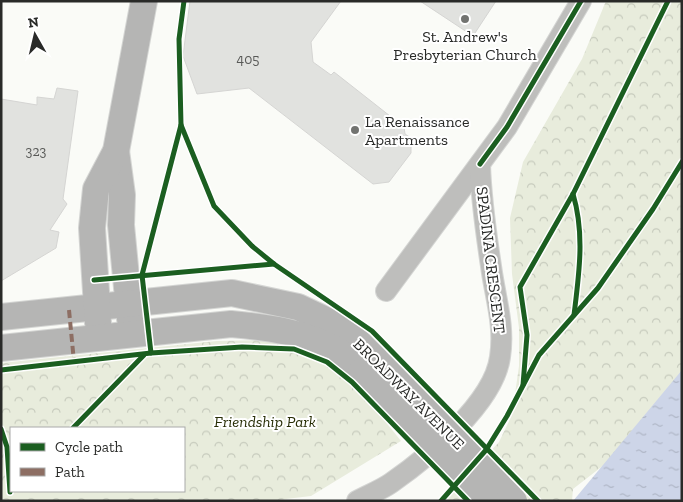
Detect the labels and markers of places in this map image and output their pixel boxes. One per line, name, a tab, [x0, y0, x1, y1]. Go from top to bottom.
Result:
marker: St. Andrew's Presbyterian Church	[459, 13, 471, 25]
place label: St. Andrew's Presbyterian Church	[393, 27, 537, 64]
place label: La Renaissance Apartments	[365, 112, 469, 149]
marker: La Renaissance Apartments	[349, 124, 361, 136]

